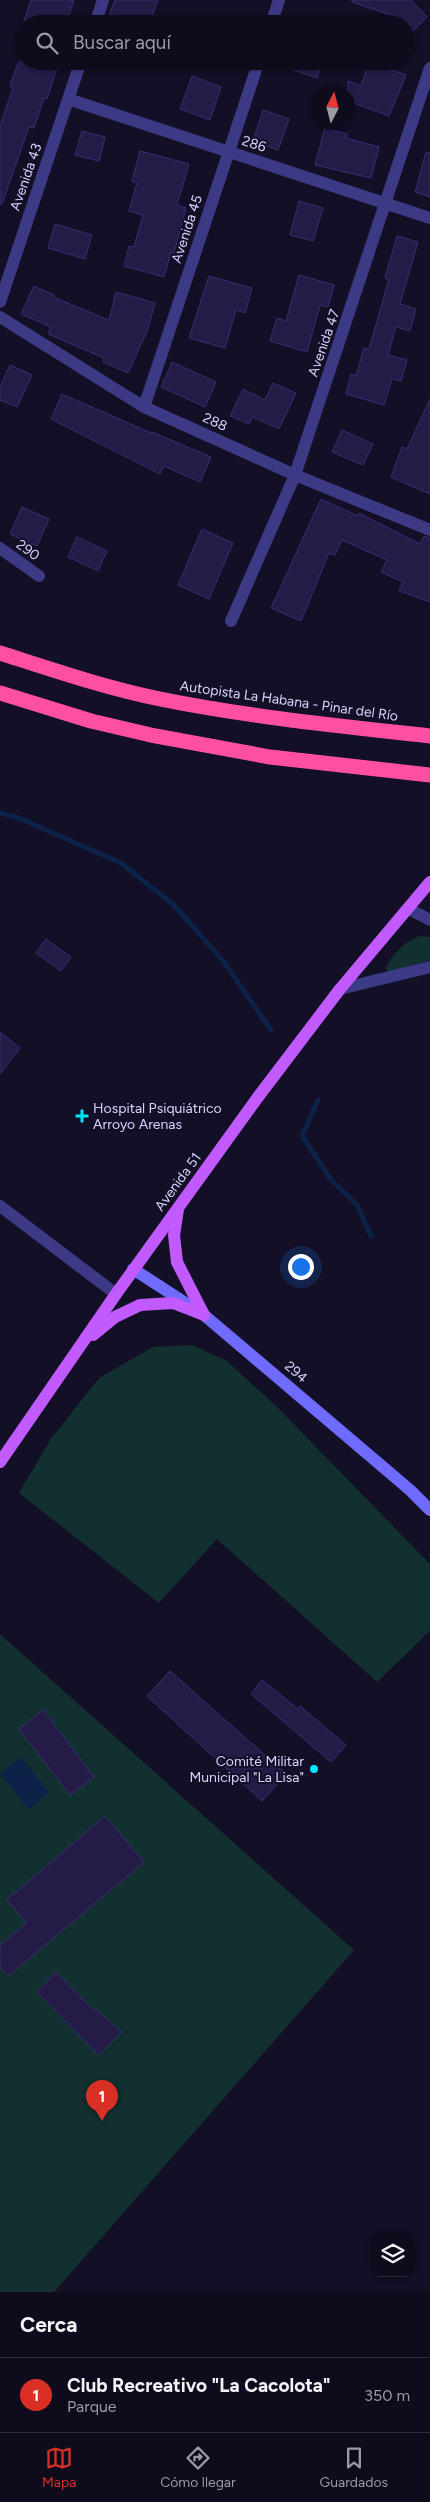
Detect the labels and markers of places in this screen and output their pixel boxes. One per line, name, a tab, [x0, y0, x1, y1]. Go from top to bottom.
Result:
place label: Hospital Psiquiátrico Arroyo Arenas	[93, 1100, 222, 1133]
marker: Hospital Psiquiátrico Arroyo Arenas	[75, 1109, 89, 1123]
place label: Comité Militar Municipal "La Lisa"	[189, 1753, 304, 1786]
marker: Comité Militar Municipal "La Lisa"	[308, 1763, 320, 1775]
pin: 1	[86, 2080, 118, 2121]

